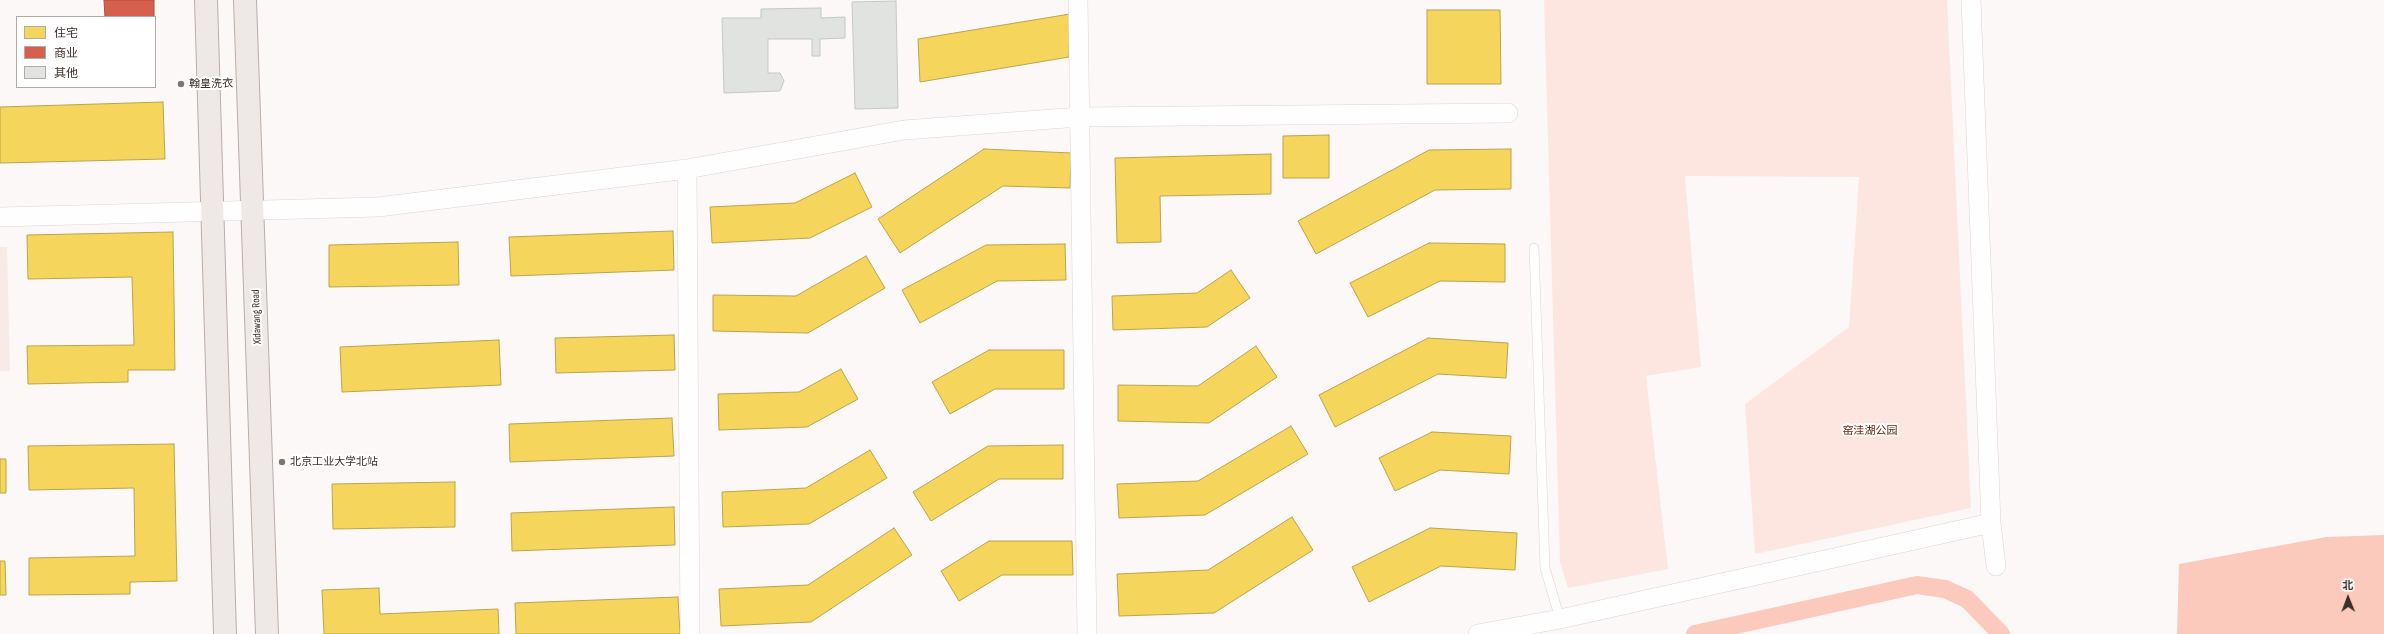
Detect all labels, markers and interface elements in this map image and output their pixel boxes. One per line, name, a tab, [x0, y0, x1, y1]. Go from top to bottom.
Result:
legend	[16, 16, 156, 88]
text: 住宅	[54, 26, 78, 41]
text: 商业	[54, 46, 78, 61]
text: 其他	[54, 66, 78, 81]
place label: 翰皇洗衣	[189, 77, 233, 91]
marker: 翰皇洗衣	[176, 79, 186, 89]
street label: Xidawang Road	[249, 289, 265, 345]
park label: 窑洼湖公园	[1843, 424, 1897, 438]
place label: 北京工业大学北站	[290, 455, 378, 469]
marker: 北京工业大学北站	[277, 457, 287, 467]
north arrow	[2328, 578, 2368, 618]
text: 北	[2342, 579, 2353, 592]

